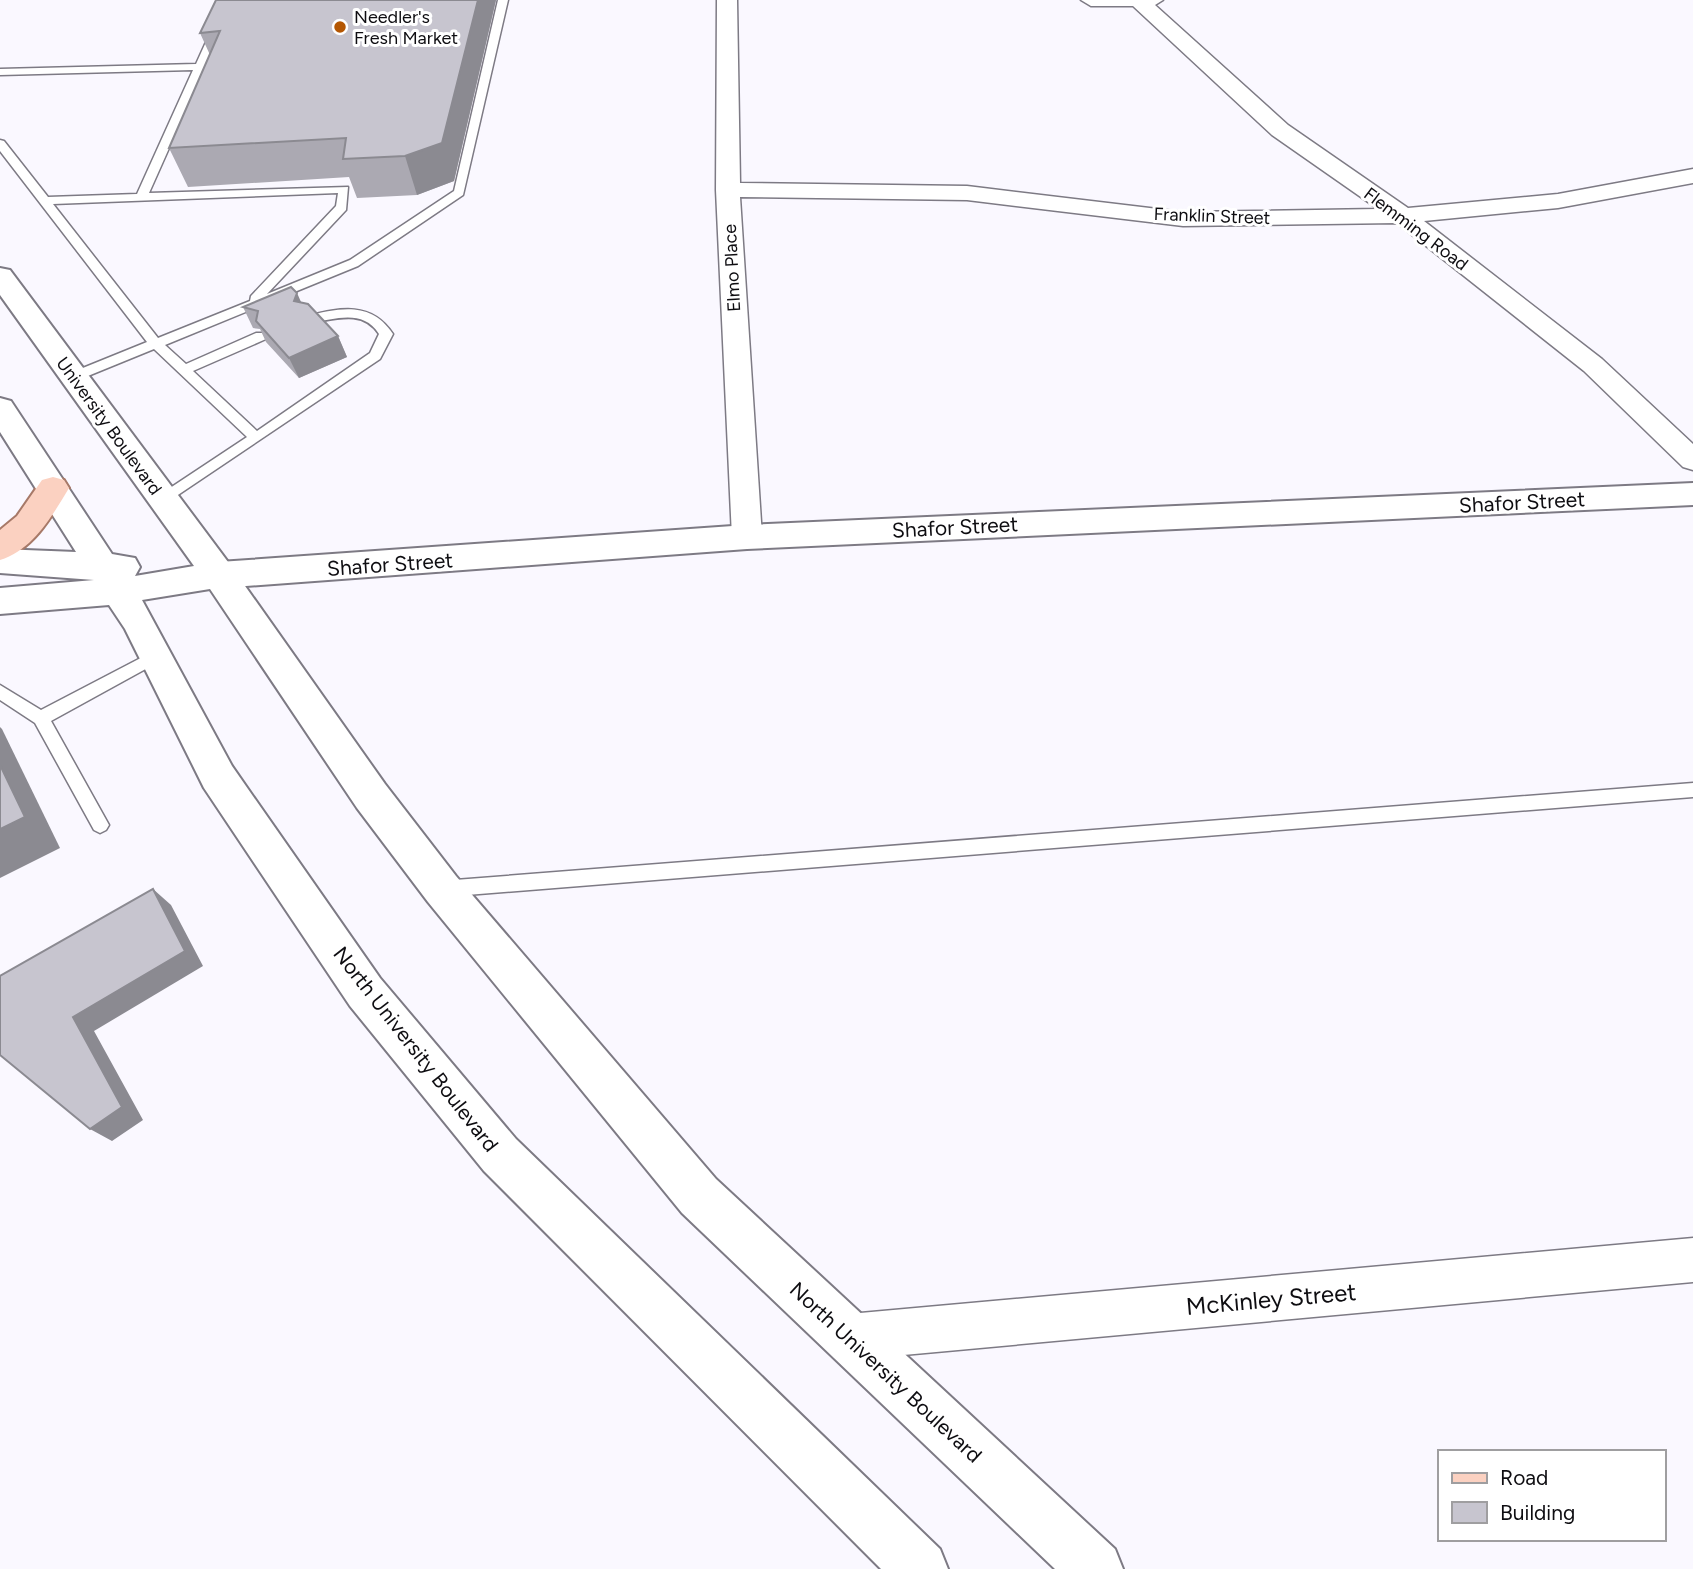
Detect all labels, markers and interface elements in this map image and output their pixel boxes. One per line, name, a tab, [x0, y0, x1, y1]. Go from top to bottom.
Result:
place label: Needler's Fresh Market	[354, 6, 458, 49]
marker: Needler's Fresh Market	[332, 19, 348, 35]
street label: Flemming Road	[1360, 183, 1472, 275]
street label: Franklin Street	[1153, 203, 1271, 229]
street label: Elmo Place	[719, 223, 745, 312]
street label: University Boulevard	[52, 353, 166, 499]
street label: Shafor Street	[1458, 486, 1586, 518]
street label: Shafor Street	[891, 511, 1019, 543]
street label: Shafor Street	[326, 547, 454, 581]
street label: North University Boulevard	[328, 942, 504, 1156]
street label: North University Boulevard	[785, 1277, 987, 1467]
street label: McKinley Street	[1185, 1277, 1357, 1321]
legend	[1438, 1450, 1665, 1541]
text: Road	[1500, 1465, 1548, 1490]
text: Building	[1500, 1500, 1575, 1525]

